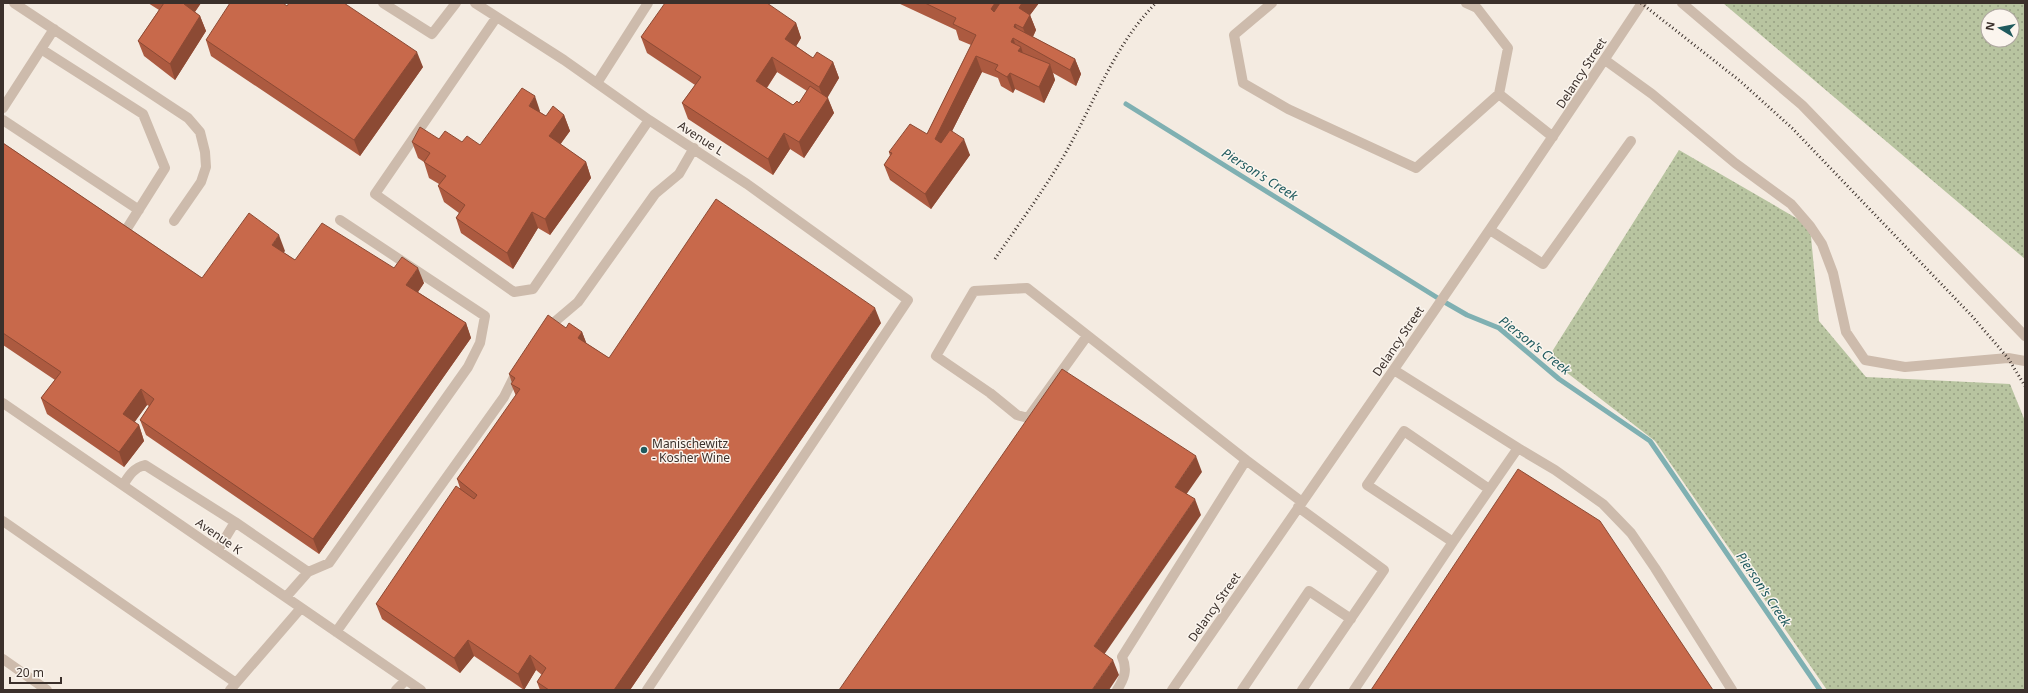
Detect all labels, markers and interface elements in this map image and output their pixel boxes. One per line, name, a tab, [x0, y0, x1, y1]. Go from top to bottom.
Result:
north arrow	[1980, 8, 2020, 48]
text: N	[1981, 20, 1998, 32]
street label: Delancy Street	[1552, 34, 1611, 112]
street label: Avenue L	[675, 117, 727, 159]
water label: Pierson's Creek	[1219, 144, 1302, 205]
street label: Delancy Street	[1368, 302, 1428, 379]
water label: Pierson's Creek	[1495, 311, 1575, 379]
place label: Manischewitz - Kosher Wine	[652, 435, 730, 466]
marker: Manischewitz - Kosher Wine	[639, 445, 649, 455]
street label: Avenue K	[193, 514, 246, 558]
water label: Pierson's Creek	[1732, 548, 1796, 630]
street label: Delancy Street	[1184, 568, 1245, 645]
scale bar	[10, 659, 61, 685]
text: 20 m	[16, 664, 44, 681]

